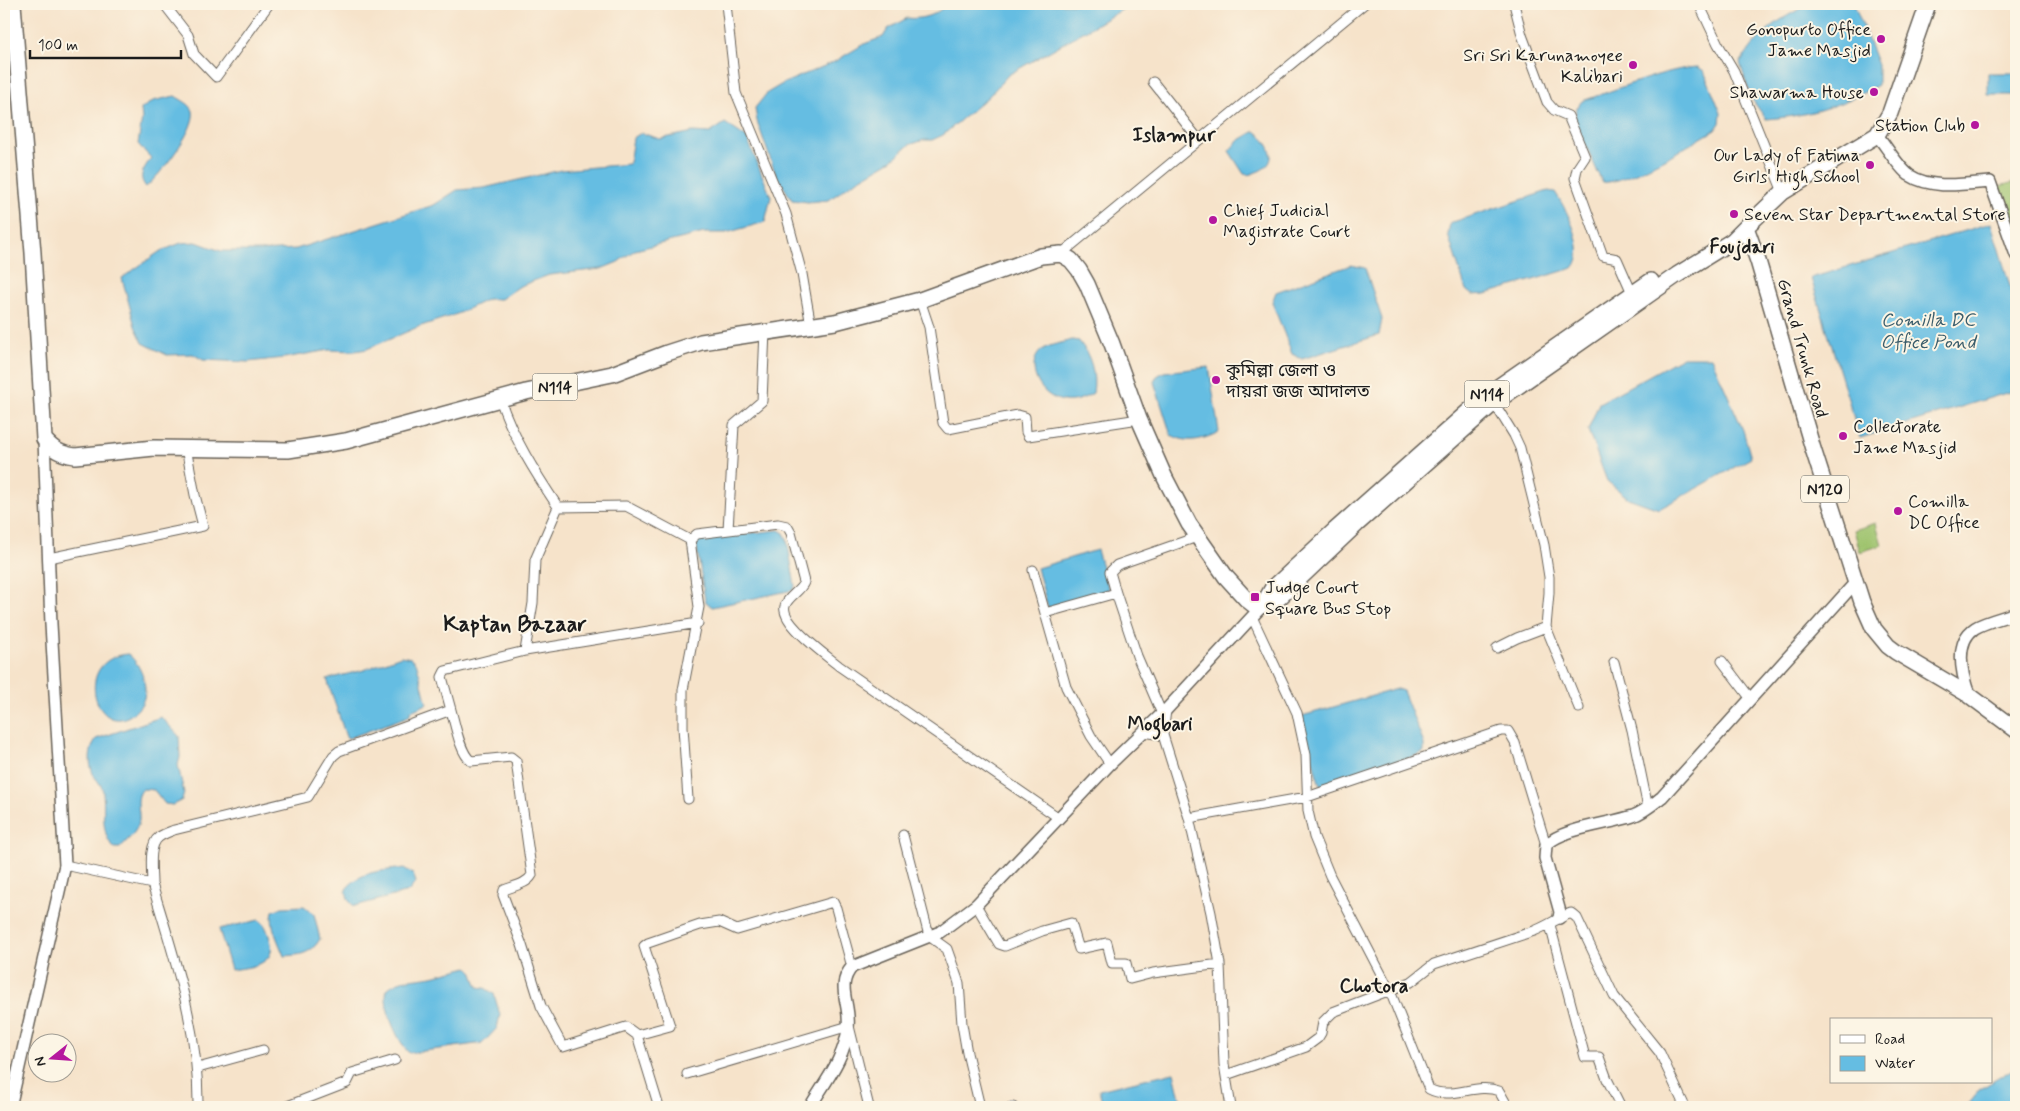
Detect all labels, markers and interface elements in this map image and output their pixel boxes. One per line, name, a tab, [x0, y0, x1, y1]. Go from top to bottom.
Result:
place label: Gonopurto Office Jame Masjid	[1746, 18, 1871, 63]
scale bar	[30, 28, 181, 60]
marker: Gonopurto Office Jame Masjid	[1875, 33, 1887, 45]
text: 100 m	[38, 36, 78, 56]
place label: Sri Sri Karunamoyee Kalibari	[1463, 44, 1623, 89]
marker: Sri Sri Karunamoyee Kalibari	[1627, 59, 1639, 71]
place label: Shawarma House	[1730, 81, 1864, 105]
marker: Shawarma House	[1868, 86, 1880, 98]
place label: Station Club	[1875, 114, 1965, 138]
marker: Station Club	[1969, 119, 1981, 131]
district label: Islampur	[1132, 122, 1216, 149]
place label: Our Lady of Fatima Girls' High School	[1713, 144, 1860, 191]
marker: Our Lady of Fatima Girls' High School	[1864, 159, 1876, 171]
place label: Chief Judicial Magistrate Court	[1223, 199, 1351, 246]
place label: Seven Star Departmental Store	[1744, 203, 2006, 227]
marker: Seven Star Departmental Store	[1728, 208, 1740, 220]
marker: Chief Judicial Magistrate Court	[1207, 214, 1219, 226]
district label: Foujdari	[1710, 235, 1774, 261]
street label: Grand Trunk Road	[1771, 276, 1833, 421]
water label: Comilla DC Office Pond	[1881, 308, 1978, 355]
place label: কুমিল্লা জেলা ও দায়রা জজ আদালত	[1225, 359, 1370, 404]
road number: N114	[532, 374, 578, 401]
marker: কুমিল্লা জেলা ও দায়রা জজ আদালত	[1210, 374, 1222, 386]
road number: N114	[1464, 380, 1510, 408]
place label: Collectorate Jame Masjid	[1853, 415, 1957, 460]
marker: Collectorate Jame Masjid	[1837, 430, 1849, 442]
road number: N120	[1801, 476, 1849, 502]
place label: Comilla DC Office	[1908, 490, 1980, 535]
marker: Comilla DC Office	[1892, 505, 1904, 517]
place label: Judge Court Square Bus Stop	[1265, 576, 1391, 621]
marker: Judge Court Square Bus Stop	[1249, 591, 1261, 603]
district label: Kaptan Bazaar	[443, 611, 588, 639]
district label: Mogbari	[1128, 712, 1192, 740]
district label: Chotora	[1340, 973, 1409, 1000]
legend	[1830, 1018, 1992, 1084]
text: Road	[1875, 1030, 1905, 1050]
north arrow	[28, 1034, 78, 1084]
text: N	[31, 1054, 50, 1069]
text: Water	[1875, 1054, 1915, 1074]

